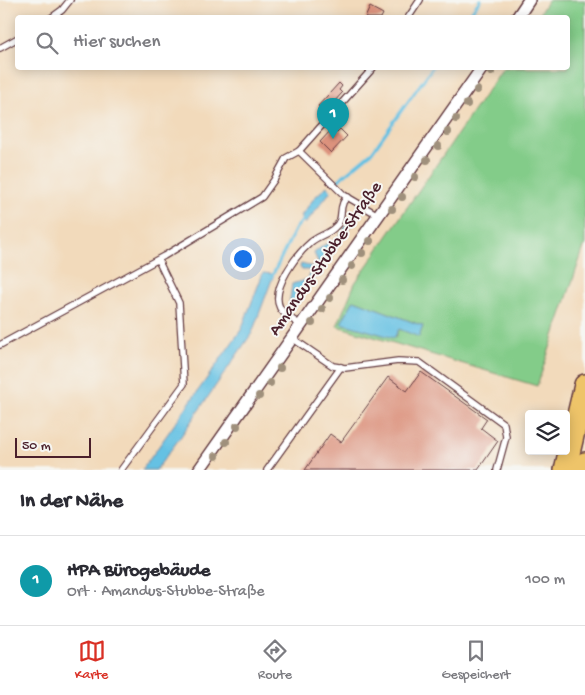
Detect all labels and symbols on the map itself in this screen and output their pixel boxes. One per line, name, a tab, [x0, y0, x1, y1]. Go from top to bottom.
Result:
pin: 1	[317, 98, 349, 139]
street label: Amandus-Stubbe-Straße	[265, 177, 388, 340]
your location	[230, 246, 256, 272]
scale bar	[15, 435, 91, 458]

